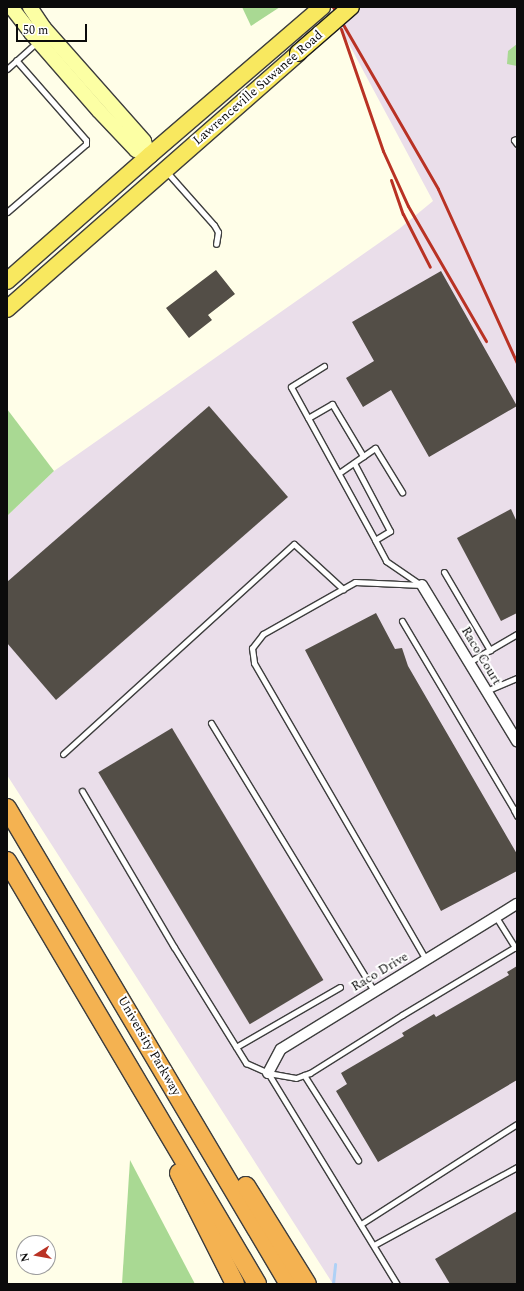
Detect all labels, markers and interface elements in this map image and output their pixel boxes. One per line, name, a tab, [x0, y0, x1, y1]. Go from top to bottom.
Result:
scale bar	[18, 16, 89, 42]
text: 50 m	[23, 21, 48, 40]
street label: Lawrenceville Suwanee Road	[190, 28, 326, 148]
street label: Raco Court	[458, 624, 504, 688]
street label: Raco Drive	[349, 949, 411, 995]
street label: University Parkway	[114, 993, 184, 1099]
north arrow	[16, 1235, 56, 1275]
text: N	[16, 1251, 34, 1263]

